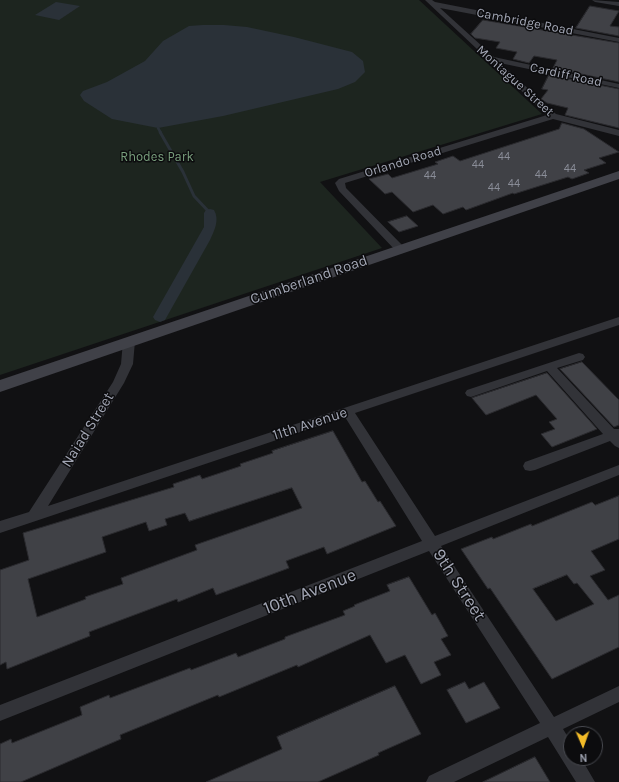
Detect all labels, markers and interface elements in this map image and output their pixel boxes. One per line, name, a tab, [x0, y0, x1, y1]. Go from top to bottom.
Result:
street label: Cambridge Road	[475, 5, 575, 39]
street label: Montague Street	[473, 42, 557, 120]
street label: Cardiff Road	[529, 60, 603, 90]
street label: Orlando Road	[363, 143, 443, 181]
park label: Rhodes Park	[120, 149, 194, 165]
house number: 44	[498, 150, 510, 164]
house number: 44	[472, 158, 484, 172]
house number: 44	[564, 162, 576, 176]
house number: 44	[535, 168, 547, 182]
house number: 44	[424, 169, 436, 183]
house number: 44	[508, 177, 520, 191]
house number: 44	[488, 181, 500, 195]
street label: Cumberland Road	[248, 251, 370, 309]
street label: Naiad Street	[58, 389, 118, 471]
street label: 11th Avenue	[270, 403, 350, 445]
street label: 9th Street	[428, 545, 490, 625]
street label: 10th Avenue	[260, 564, 360, 620]
north arrow	[563, 726, 603, 766]
text: N	[579, 751, 588, 764]

